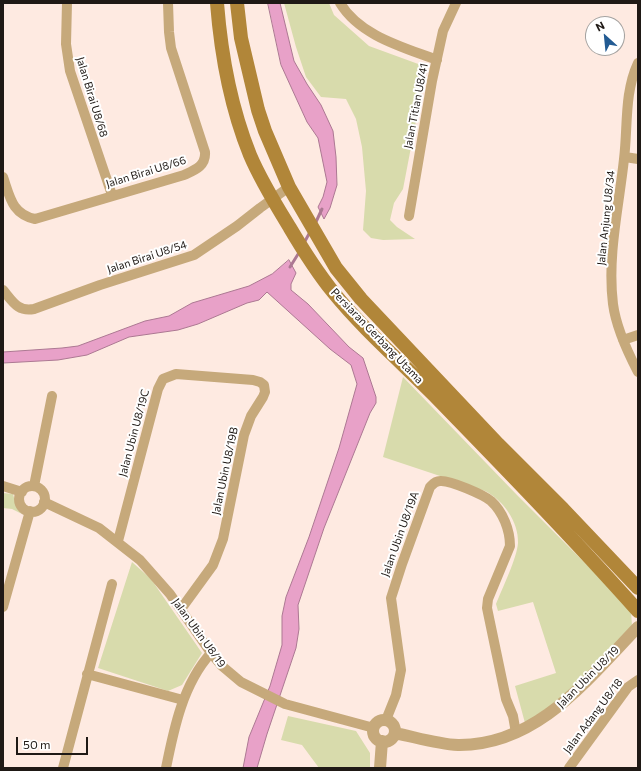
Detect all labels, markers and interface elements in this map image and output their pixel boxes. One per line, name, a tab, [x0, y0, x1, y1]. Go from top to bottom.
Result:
north arrow	[585, 16, 625, 56]
text: N	[593, 18, 606, 33]
street label: Jalan Birai U8/68	[74, 55, 110, 139]
street label: Jalan Titian U8/41	[401, 62, 431, 150]
street label: Jalan Birai U8/66	[104, 154, 188, 190]
street label: Jalan Anjung U8/34	[594, 170, 618, 266]
street label: Jalan Birai U8/54	[105, 238, 189, 276]
street label: Persiaran Gerbang Utama	[328, 286, 426, 386]
street label: Jalan Ubin U8/19C	[116, 388, 152, 478]
street label: Jalan Ubin U8/19B	[209, 426, 241, 516]
street label: Jalan Ubin U8/19A	[378, 490, 422, 578]
street label: Jalan Ubin U8/19	[169, 596, 229, 670]
street label: Jalan Ubin U8/19	[554, 643, 622, 711]
street label: Jalan Adang U8/18	[560, 676, 626, 756]
scale bar	[18, 729, 90, 755]
text: 50 m	[23, 737, 51, 751]

